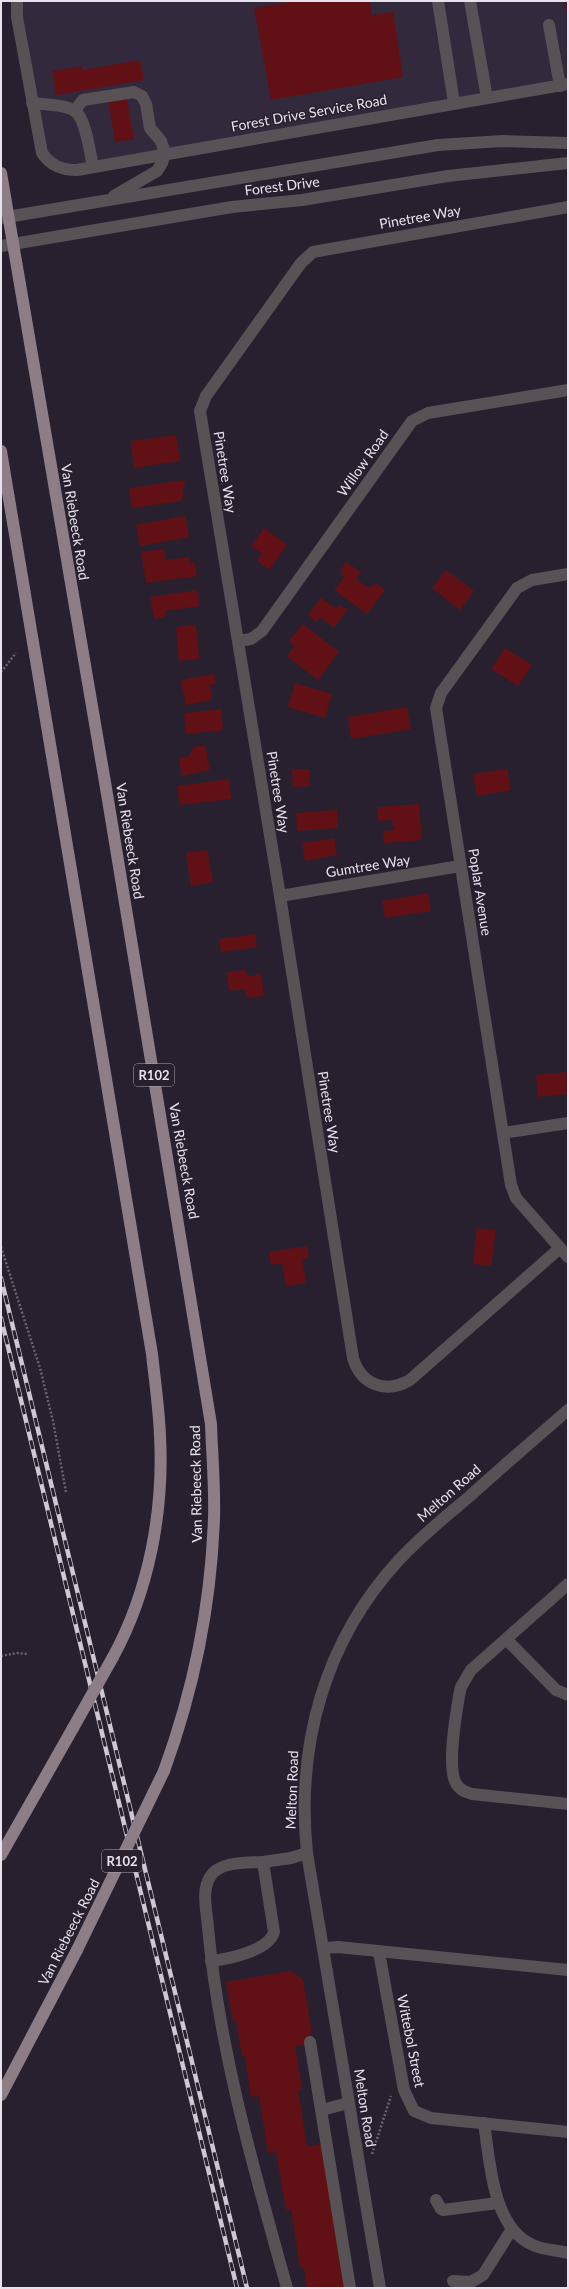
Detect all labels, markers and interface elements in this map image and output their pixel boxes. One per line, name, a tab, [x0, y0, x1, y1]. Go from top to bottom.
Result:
street label: Forest Drive Service Road	[229, 90, 388, 135]
street label: Forest Drive	[243, 172, 320, 199]
street label: Pinetree Way	[378, 201, 463, 232]
street label: Willow Road	[333, 426, 392, 499]
street label: Pinetree Way	[211, 430, 240, 515]
street label: Van Riebeeck Road	[58, 463, 93, 581]
street label: Pinetree Way	[264, 750, 293, 835]
street label: Van Riebeeck Road	[113, 782, 148, 900]
street label: Poplar Avenue	[465, 847, 496, 937]
street label: Gumtree Way	[325, 850, 412, 881]
road number: R102	[134, 1064, 174, 1086]
street label: Pinetree Way	[315, 1070, 344, 1155]
street label: Van Riebeeck Road	[166, 1102, 203, 1220]
street label: Van Riebeeck Road	[186, 1425, 205, 1543]
street label: Melton Road	[413, 1460, 484, 1525]
street label: Melton Road	[282, 1750, 301, 1830]
road number: R102	[102, 1850, 142, 1872]
street label: Van Riebeeck Road	[34, 1876, 103, 1988]
street label: Wittebol Street	[394, 1993, 429, 2089]
street label: Melton Road	[351, 2068, 380, 2148]

